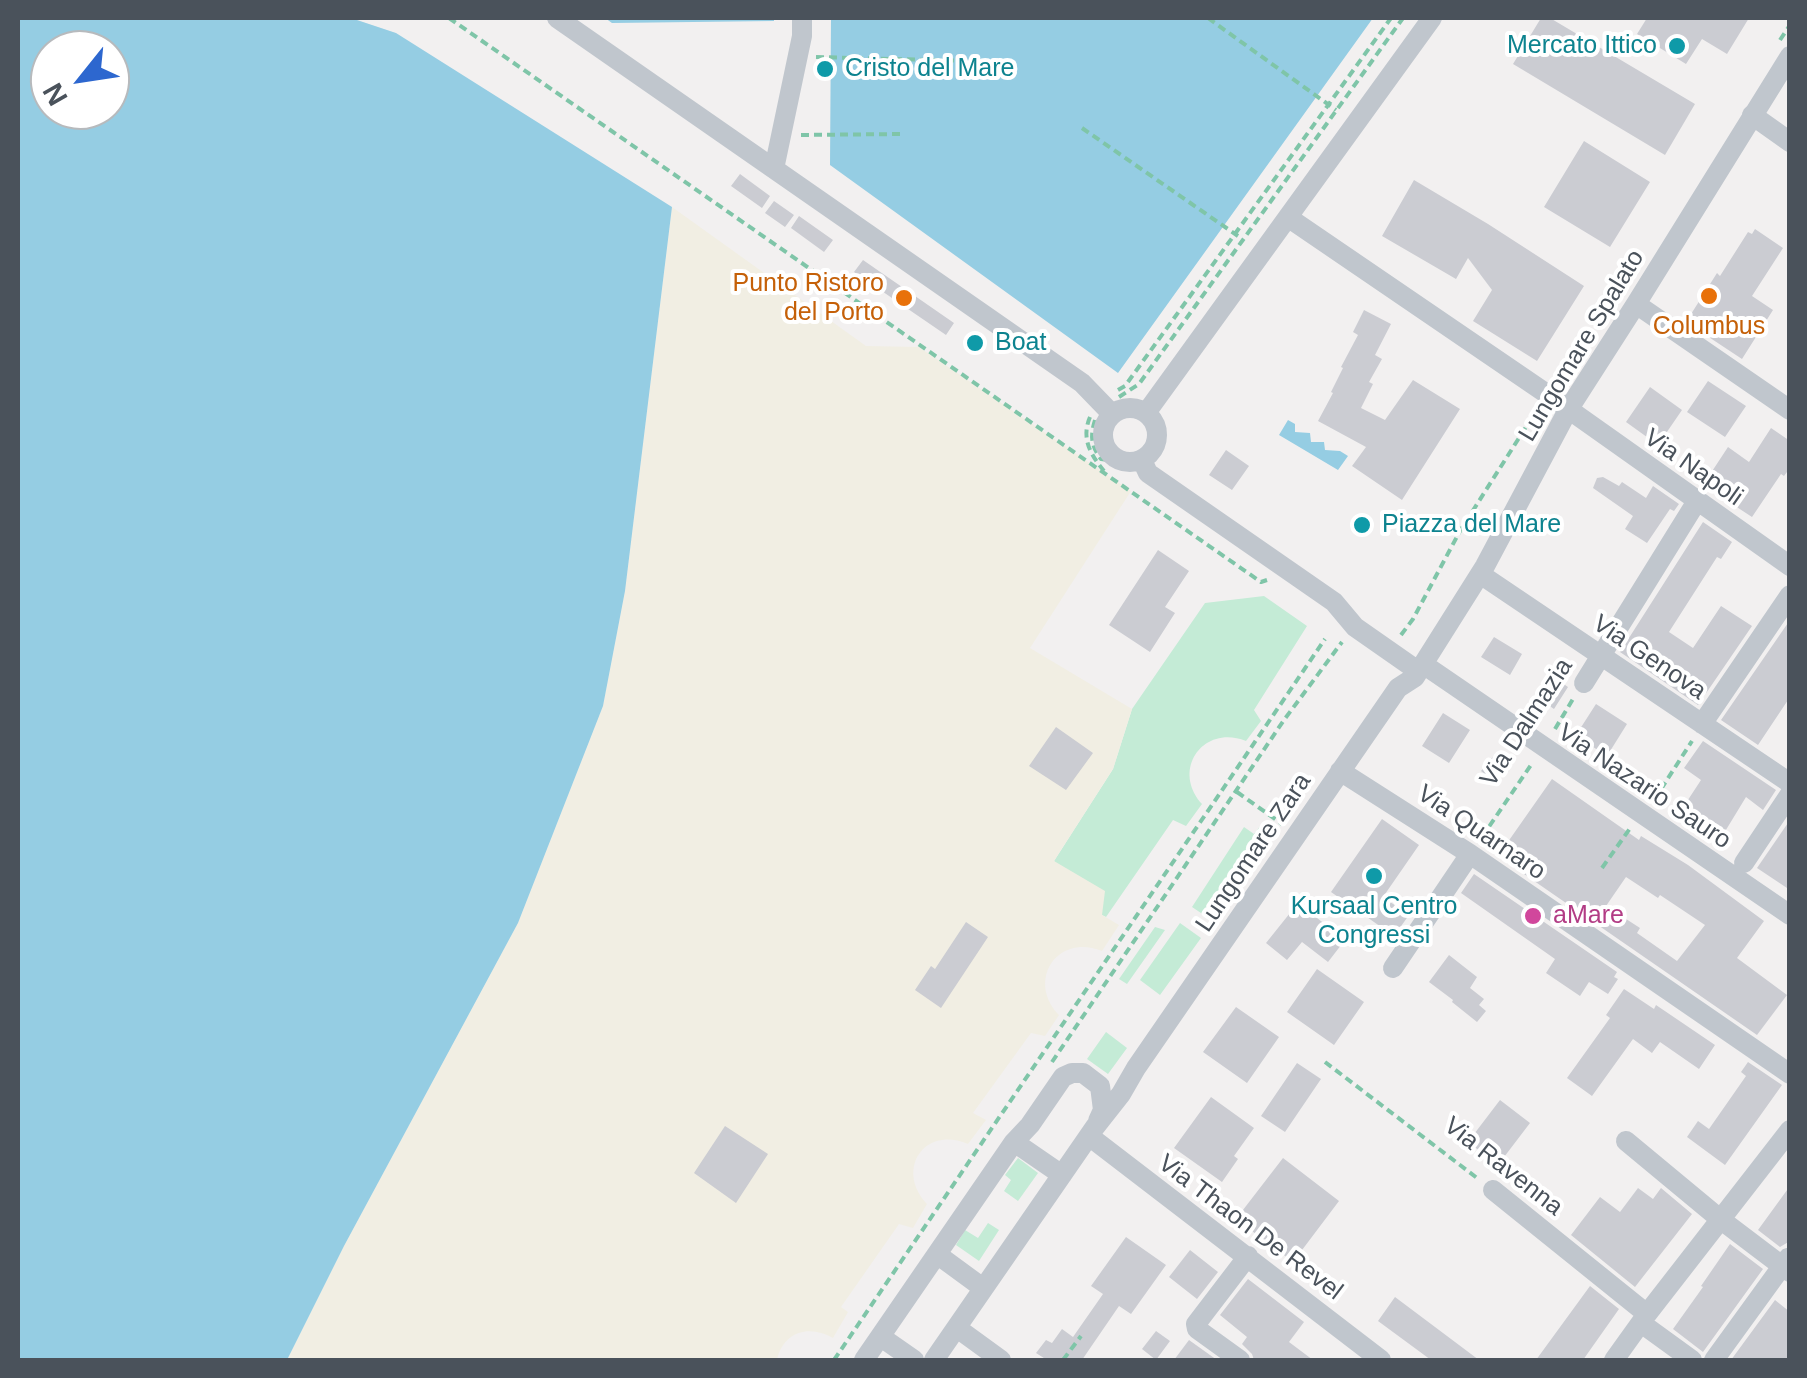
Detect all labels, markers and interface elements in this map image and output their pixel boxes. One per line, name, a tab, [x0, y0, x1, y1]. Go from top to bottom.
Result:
north arrow	[30, 30, 130, 130]
place label: Mercato Ittico	[1507, 31, 1657, 61]
marker: Mercato Ittico	[1666, 35, 1688, 57]
place label: Cristo del Mare	[845, 54, 1014, 84]
marker: Cristo del Mare	[814, 58, 836, 80]
text: N	[37, 78, 74, 111]
street label: Lungomare Spalato	[1513, 245, 1651, 447]
place label: Punto Ristoro del Porto	[733, 269, 884, 328]
marker: Columbus	[1698, 285, 1720, 307]
marker: Punto Ristoro del Porto	[893, 287, 915, 309]
place label: Columbus	[1653, 312, 1765, 342]
place label: Boat	[995, 328, 1046, 358]
marker: Boat	[964, 332, 986, 354]
street label: Via Napoli	[1638, 423, 1748, 513]
place label: Piazza del Mare	[1382, 510, 1561, 540]
marker: Piazza del Mare	[1351, 514, 1373, 536]
street label: Via Genova	[1587, 609, 1711, 707]
street label: Via Dalmazia	[1474, 653, 1580, 793]
street label: Via Nazario Sauro	[1552, 718, 1736, 856]
street label: Lungomare Zara	[1190, 768, 1318, 938]
street label: Via Quarnaro	[1411, 779, 1551, 887]
marker: Kursaal Centro Congressi	[1363, 865, 1385, 887]
place label: Kursaal Centro Congressi	[1291, 892, 1457, 951]
place label: aMare	[1553, 901, 1624, 931]
marker: aMare	[1522, 905, 1544, 927]
street label: Via Ravenna	[1438, 1111, 1568, 1223]
street label: Via Thaon De Revel	[1152, 1149, 1348, 1307]

